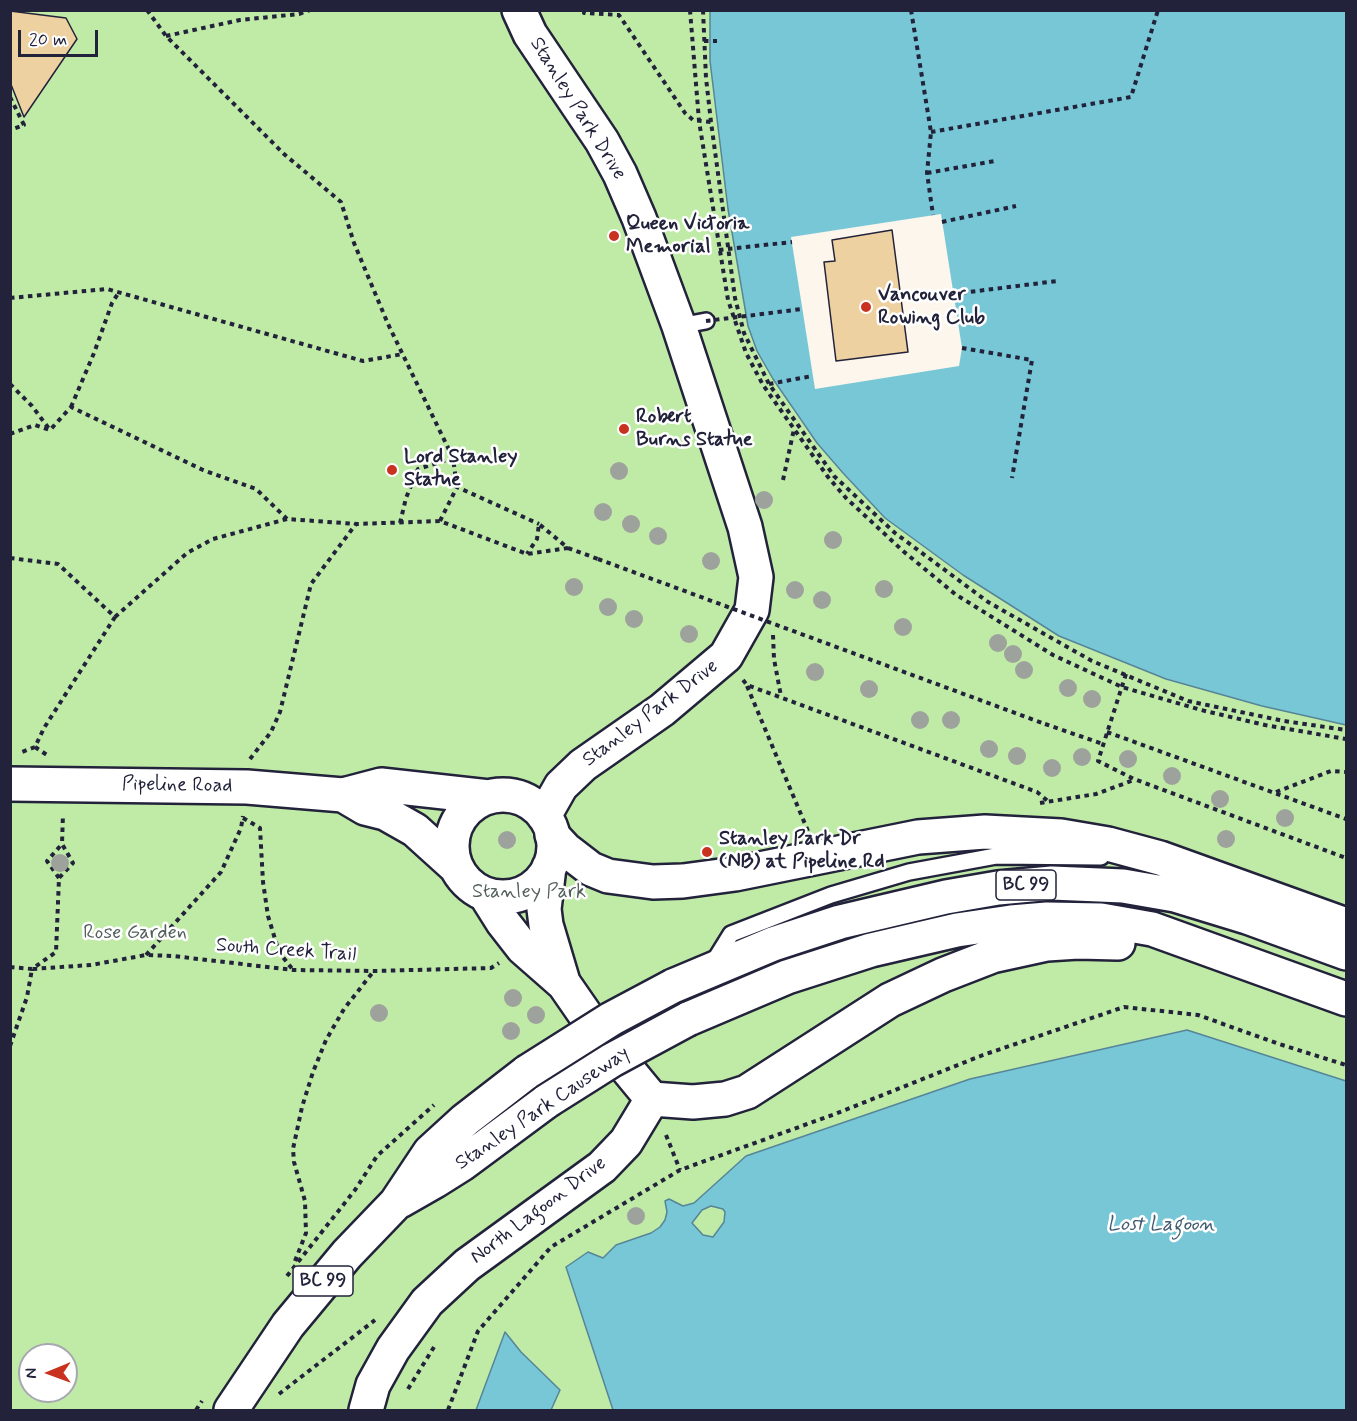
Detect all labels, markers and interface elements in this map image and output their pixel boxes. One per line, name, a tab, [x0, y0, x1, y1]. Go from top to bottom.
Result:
scale bar	[21, 18, 100, 56]
text: 20 m	[29, 28, 67, 52]
street label: Stanley Park Drive	[524, 33, 630, 185]
place label: Queen Victoria Memorial	[626, 213, 749, 260]
marker: Queen Victoria Memorial	[607, 229, 621, 243]
place label: Vancouver Rowing Club	[878, 284, 985, 331]
marker: Vancouver Rowing Club	[859, 300, 873, 314]
place label: Robert Burns Statue	[636, 406, 753, 453]
marker: Robert Burns Statue	[617, 422, 631, 436]
place label: Lord Stanley Statue	[404, 446, 517, 493]
marker: Lord Stanley Statue	[385, 463, 399, 477]
street label: Stanley Park Drive	[579, 655, 723, 773]
street label: Pipeline Road	[121, 773, 233, 799]
place label: Stanley Park Dr (NB) at Pipeline Rd	[719, 828, 885, 875]
marker: Stanley Park Dr (NB) at Pipeline Rd	[700, 845, 714, 859]
road number: BC 99	[996, 870, 1056, 900]
park label: Stanley Park	[472, 881, 586, 905]
park label: Rose Garden	[83, 922, 187, 946]
street label: South Creek Trail	[215, 934, 357, 968]
street label: Stanley Park Causeway	[452, 1042, 634, 1176]
street label: North Lagoon Drive	[466, 1152, 612, 1270]
water label: Lost Lagoon	[1107, 1213, 1215, 1239]
road number: BC 99	[293, 1266, 353, 1296]
north arrow	[18, 1343, 78, 1403]
text: N	[21, 1368, 42, 1379]

